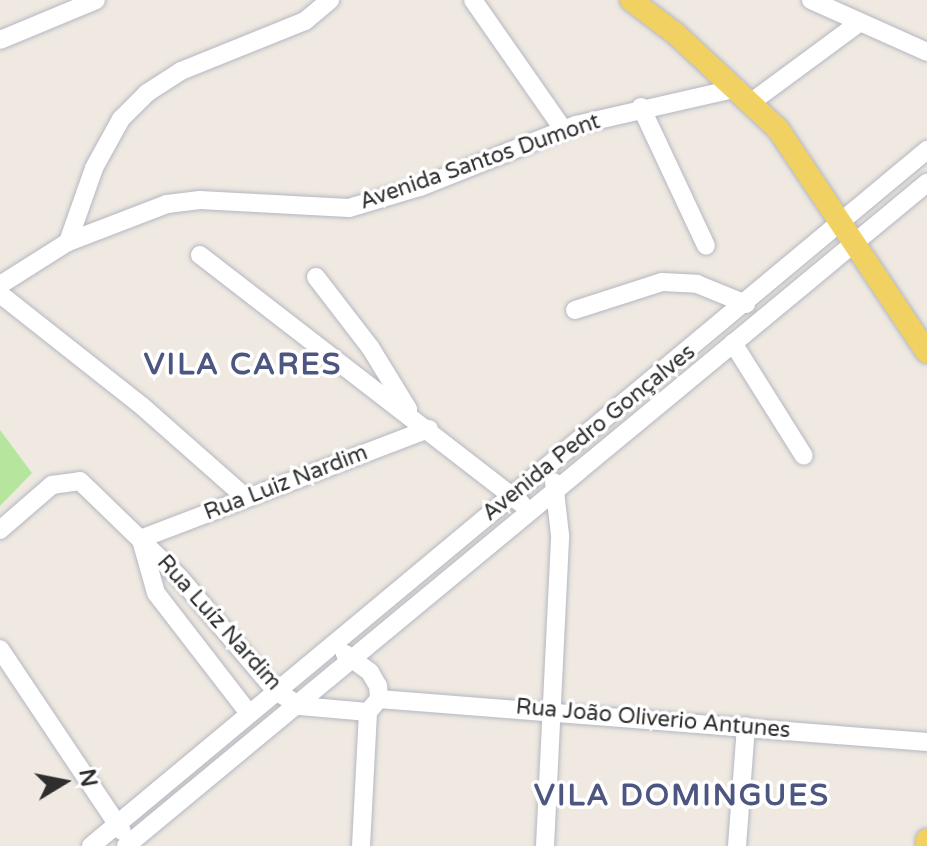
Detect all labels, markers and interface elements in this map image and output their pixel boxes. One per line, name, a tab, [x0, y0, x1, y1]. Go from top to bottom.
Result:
street label: Avenida Santos Dumont	[356, 108, 604, 216]
street label: Avenida Pedro Gonçalves	[477, 339, 701, 527]
district label: VILA CARES	[144, 347, 342, 383]
street label: Rua Luiz Nardim	[200, 440, 372, 526]
street label: Rua Luíz Nardim	[151, 550, 287, 696]
street label: Rua João Oliverio Antunes	[515, 694, 791, 744]
north arrow	[24, 742, 104, 822]
text: N	[73, 767, 102, 789]
district label: VILA DOMINGUES	[534, 778, 830, 814]

